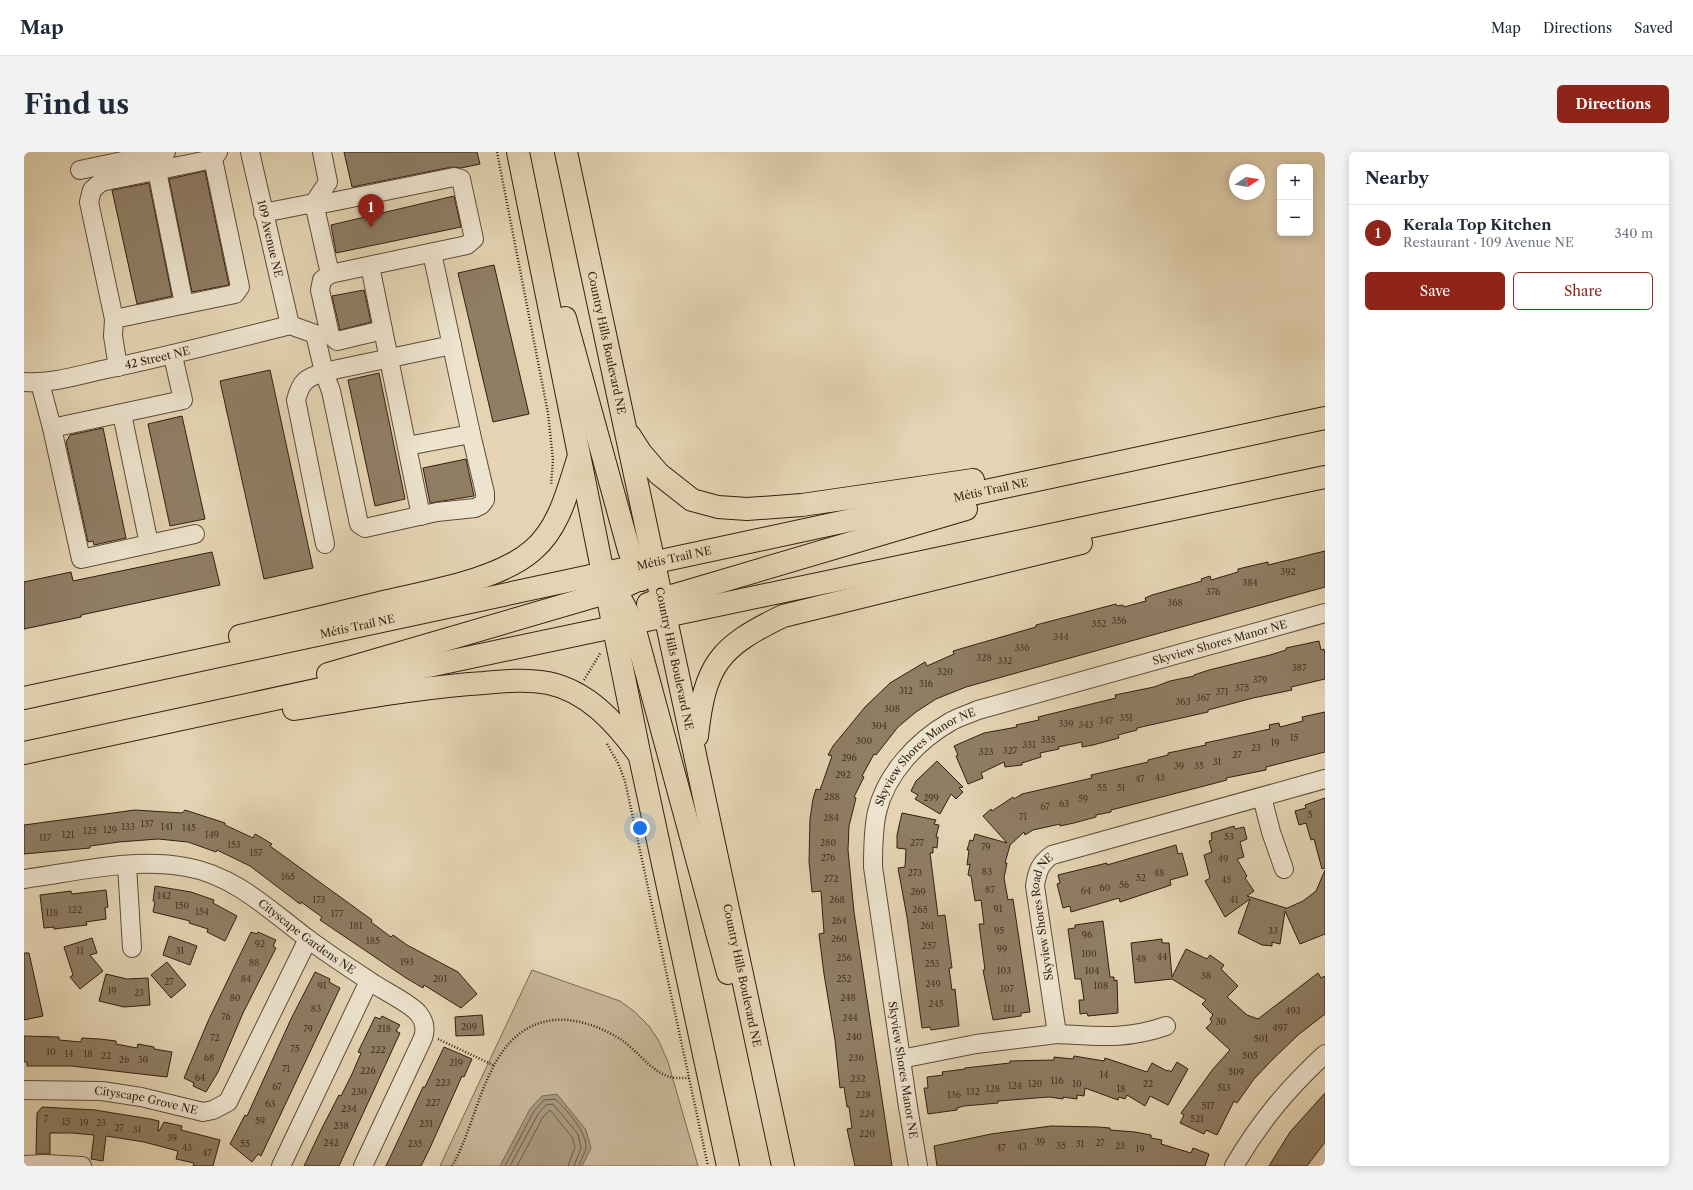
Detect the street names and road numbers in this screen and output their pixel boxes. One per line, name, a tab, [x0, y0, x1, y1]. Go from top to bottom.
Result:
street label: 109 Avenue NE	[254, 198, 286, 279]
street label: Country Hills Boulevard NE	[585, 270, 629, 416]
street label: 42 Street NE	[124, 343, 192, 372]
street label: Métis Trail NE	[952, 475, 1030, 505]
street label: Métis Trail NE	[635, 543, 713, 573]
street label: Country Hills Boulevard NE	[652, 586, 697, 732]
street label: Métis Trail NE	[319, 611, 396, 641]
street label: Skyview Shores Manor NE	[1151, 617, 1289, 668]
street label: Skyview Shores Manor NE	[872, 705, 978, 808]
street label: Skyview Shores Road NE	[1028, 850, 1056, 981]
street label: Cityscape Gardens NE	[256, 896, 358, 977]
street label: Country Hills Boulevard NE	[720, 903, 764, 1049]
street label: Skyview Shores Manor NE	[885, 1000, 921, 1140]
street label: Cityscape Grove NE	[94, 1084, 200, 1118]

